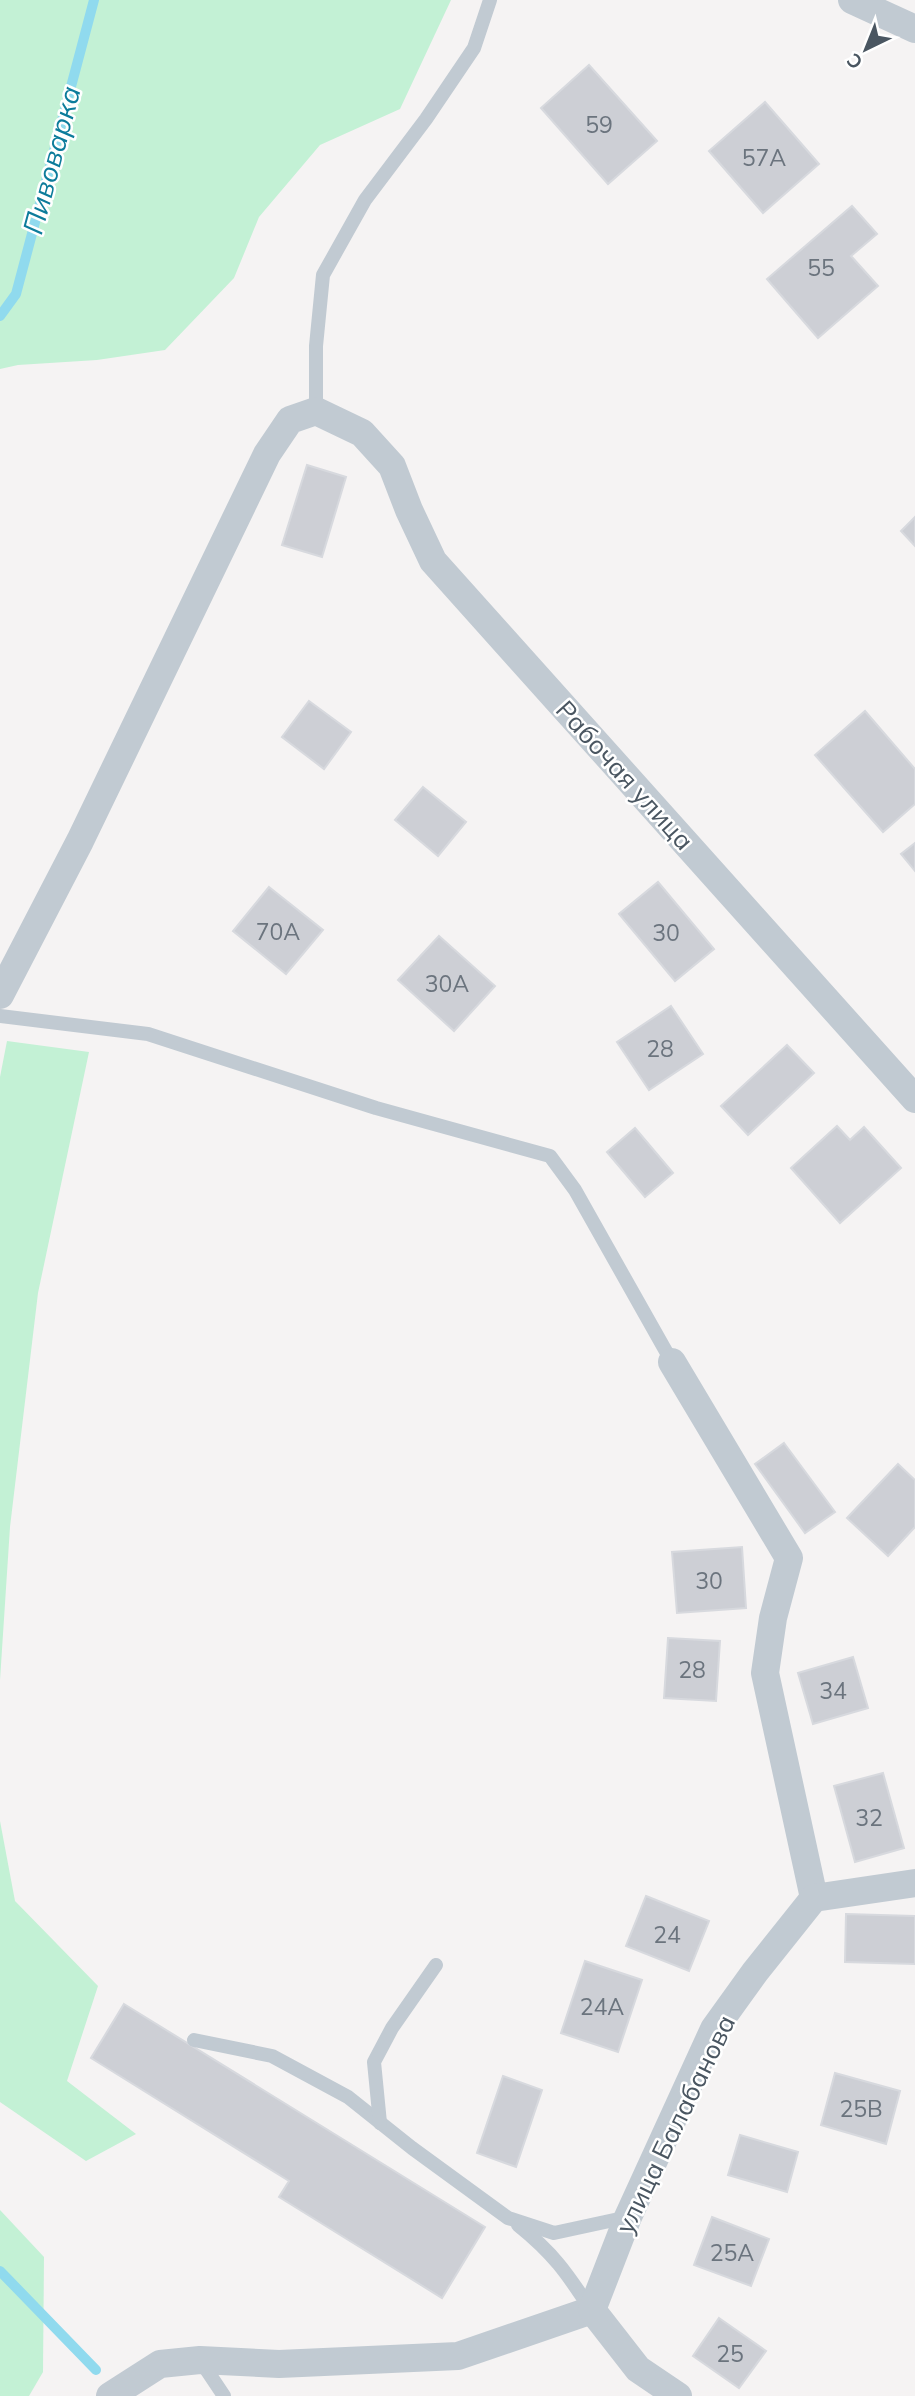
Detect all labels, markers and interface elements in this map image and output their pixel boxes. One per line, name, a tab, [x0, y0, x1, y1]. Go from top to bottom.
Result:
north arrow	[831, 14, 901, 84]
text: С	[841, 48, 867, 75]
water label: Пивоварка	[14, 82, 88, 238]
house number: 59	[585, 110, 613, 139]
house number: 57А	[742, 143, 786, 172]
house number: 55	[807, 253, 835, 282]
street label: Рабочая улица	[549, 693, 701, 857]
house number: 70А	[256, 917, 300, 946]
house number: 30	[652, 918, 680, 947]
house number: 30А	[425, 969, 469, 998]
house number: 28	[646, 1034, 674, 1063]
house number: 30	[695, 1566, 723, 1595]
house number: 28	[678, 1655, 706, 1684]
house number: 34	[819, 1676, 847, 1705]
house number: 32	[855, 1803, 883, 1832]
house number: 24	[653, 1920, 681, 1949]
house number: 24А	[580, 1992, 624, 2021]
street label: улица Балабанова	[608, 2009, 742, 2239]
house number: 25В	[839, 2094, 883, 2123]
house number: 25А	[710, 2238, 754, 2267]
house number: 25	[716, 2339, 744, 2368]

